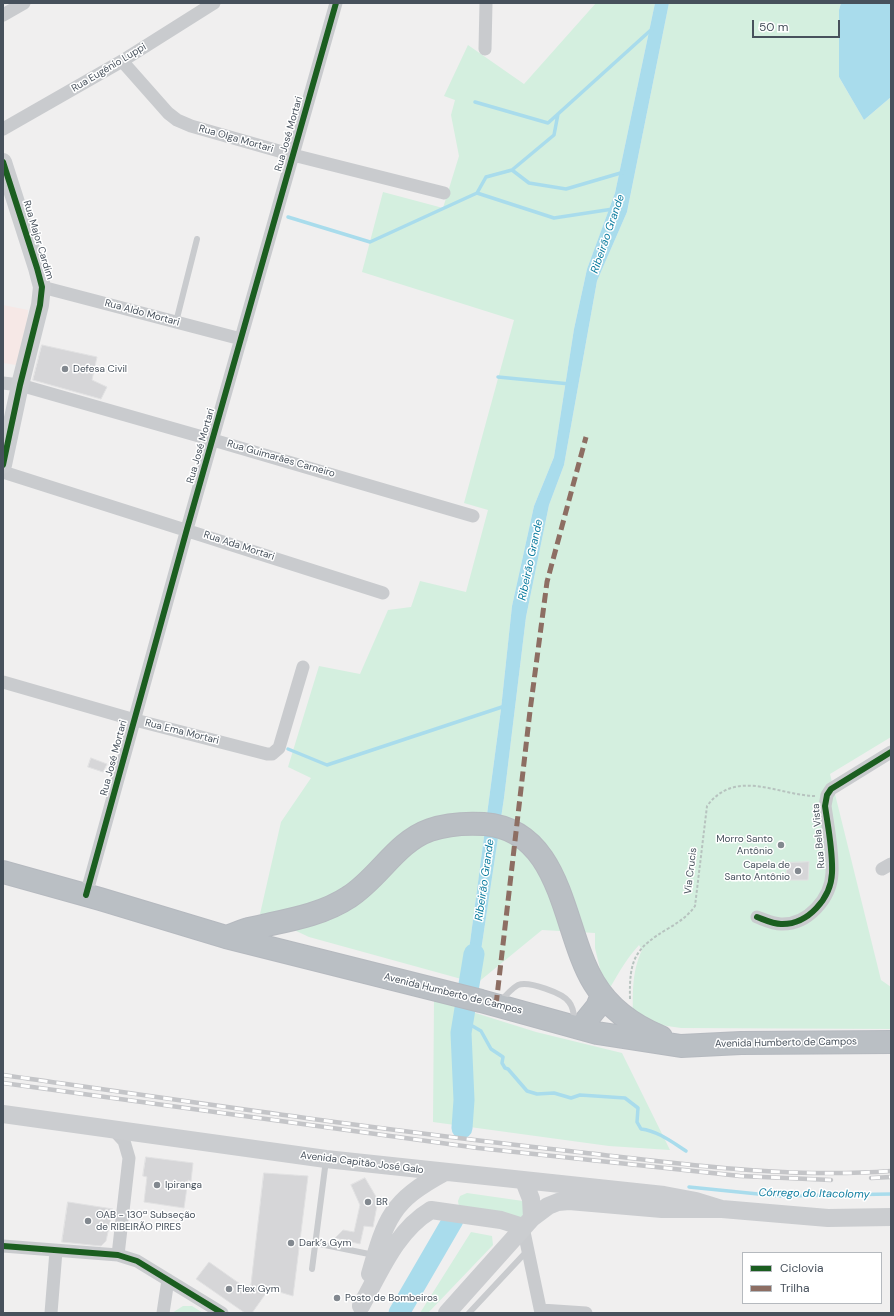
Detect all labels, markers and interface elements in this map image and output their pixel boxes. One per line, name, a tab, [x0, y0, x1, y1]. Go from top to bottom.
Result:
scale bar	[754, 12, 842, 38]
text: 50 m	[759, 19, 788, 35]
street label: Rua Eugênio Luppi	[70, 41, 148, 95]
street label: Rua José Mortari	[273, 95, 305, 173]
street label: Rua Olga Mortari	[197, 123, 275, 155]
water label: Ribeirão Grande	[588, 193, 628, 275]
street label: Rua Major Cardim	[20, 199, 56, 281]
street label: Rua Aldo Mortari	[103, 297, 181, 329]
place label: Defesa Civil	[73, 363, 127, 375]
marker: Defesa Civil	[60, 364, 70, 374]
street label: Rua José Mortari	[185, 407, 217, 485]
street label: Rua Guimarães Carneiro	[226, 438, 336, 480]
water label: Ribeirão Grande	[516, 518, 546, 602]
street label: Rua Ada Mortari	[202, 529, 276, 563]
street label: Rua Ema Mortari	[144, 717, 220, 747]
street label: Rua José Mortari	[98, 719, 130, 797]
street label: Rua Bela Vista	[810, 803, 828, 869]
place label: Morro Santo Antônio	[716, 833, 773, 856]
water label: Ribeirão Grande	[473, 838, 497, 922]
marker: Morro Santo Antônio	[776, 840, 786, 850]
street label: Via Crucis	[682, 847, 700, 895]
place label: Capela de Santo Antônio	[724, 859, 790, 882]
marker: Capela de Santo Antônio	[793, 866, 803, 876]
street label: Avenida Humberto de Campos	[383, 971, 523, 1017]
street label: Avenida Humberto de Campos	[715, 1036, 857, 1050]
street label: Avenida Capitão José Galo	[300, 1149, 424, 1177]
place label: Ipiranga	[165, 1179, 202, 1191]
marker: Ipiranga	[152, 1180, 162, 1190]
water label: Córrego do Itacolomy	[758, 1186, 870, 1202]
place label: BR	[376, 1196, 388, 1208]
marker: BR	[363, 1197, 373, 1207]
place label: OAB - 130ª Subseção de RIBEIRÃO PIRES	[96, 1209, 196, 1232]
marker: OAB - 130ª Subseção de RIBEIRÃO PIRES	[83, 1216, 93, 1226]
place label: Dark’s Gym	[299, 1237, 351, 1249]
marker: Dark’s Gym	[286, 1238, 296, 1248]
legend	[742, 1252, 882, 1304]
text: Ciclovia	[780, 1260, 824, 1276]
text: Trilha	[780, 1280, 809, 1296]
place label: Flex Gym	[237, 1283, 280, 1295]
marker: Flex Gym	[224, 1284, 234, 1294]
place label: Posto de Bombeiros	[345, 1292, 438, 1304]
marker: Posto de Bombeiros	[332, 1293, 342, 1303]

